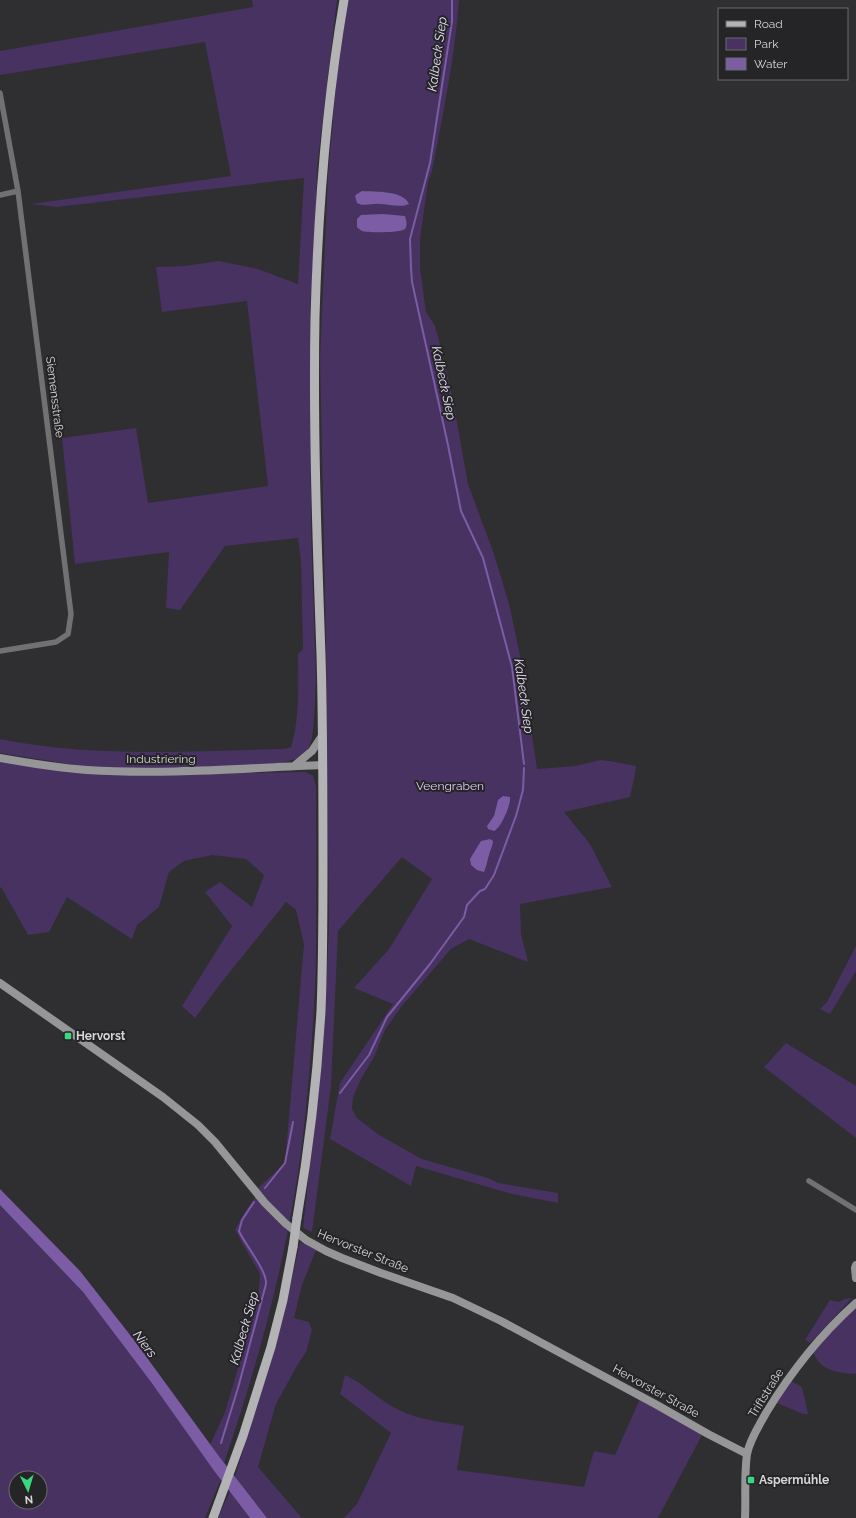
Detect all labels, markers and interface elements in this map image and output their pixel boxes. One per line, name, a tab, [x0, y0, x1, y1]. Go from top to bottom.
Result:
legend	[718, 8, 848, 80]
water label: Kalbeck Siep	[424, 15, 450, 92]
text: Road	[754, 17, 783, 31]
text: Park	[754, 37, 779, 51]
text: Water	[754, 57, 788, 71]
water label: Kalbeck Siep	[429, 345, 459, 422]
street label: Siemensstraße	[43, 355, 67, 439]
water label: Kalbeck Siep	[511, 658, 537, 735]
street label: Industriering	[126, 752, 196, 766]
park label: Veengraben	[416, 779, 484, 793]
place label: Hervorst	[76, 1029, 126, 1043]
marker: Hervorst	[63, 1031, 73, 1041]
street label: Hervorster Straße	[315, 1226, 411, 1276]
water label: Kalbeck Siep	[226, 1289, 262, 1366]
water label: Niers	[130, 1328, 160, 1360]
street label: Hervorster Straße	[610, 1361, 702, 1421]
street label: Triftstraße	[745, 1366, 787, 1420]
north arrow	[8, 1470, 48, 1510]
place label: Aspermühle	[759, 1473, 829, 1487]
marker: Aspermühle	[746, 1475, 756, 1485]
text: N	[24, 1493, 34, 1506]

